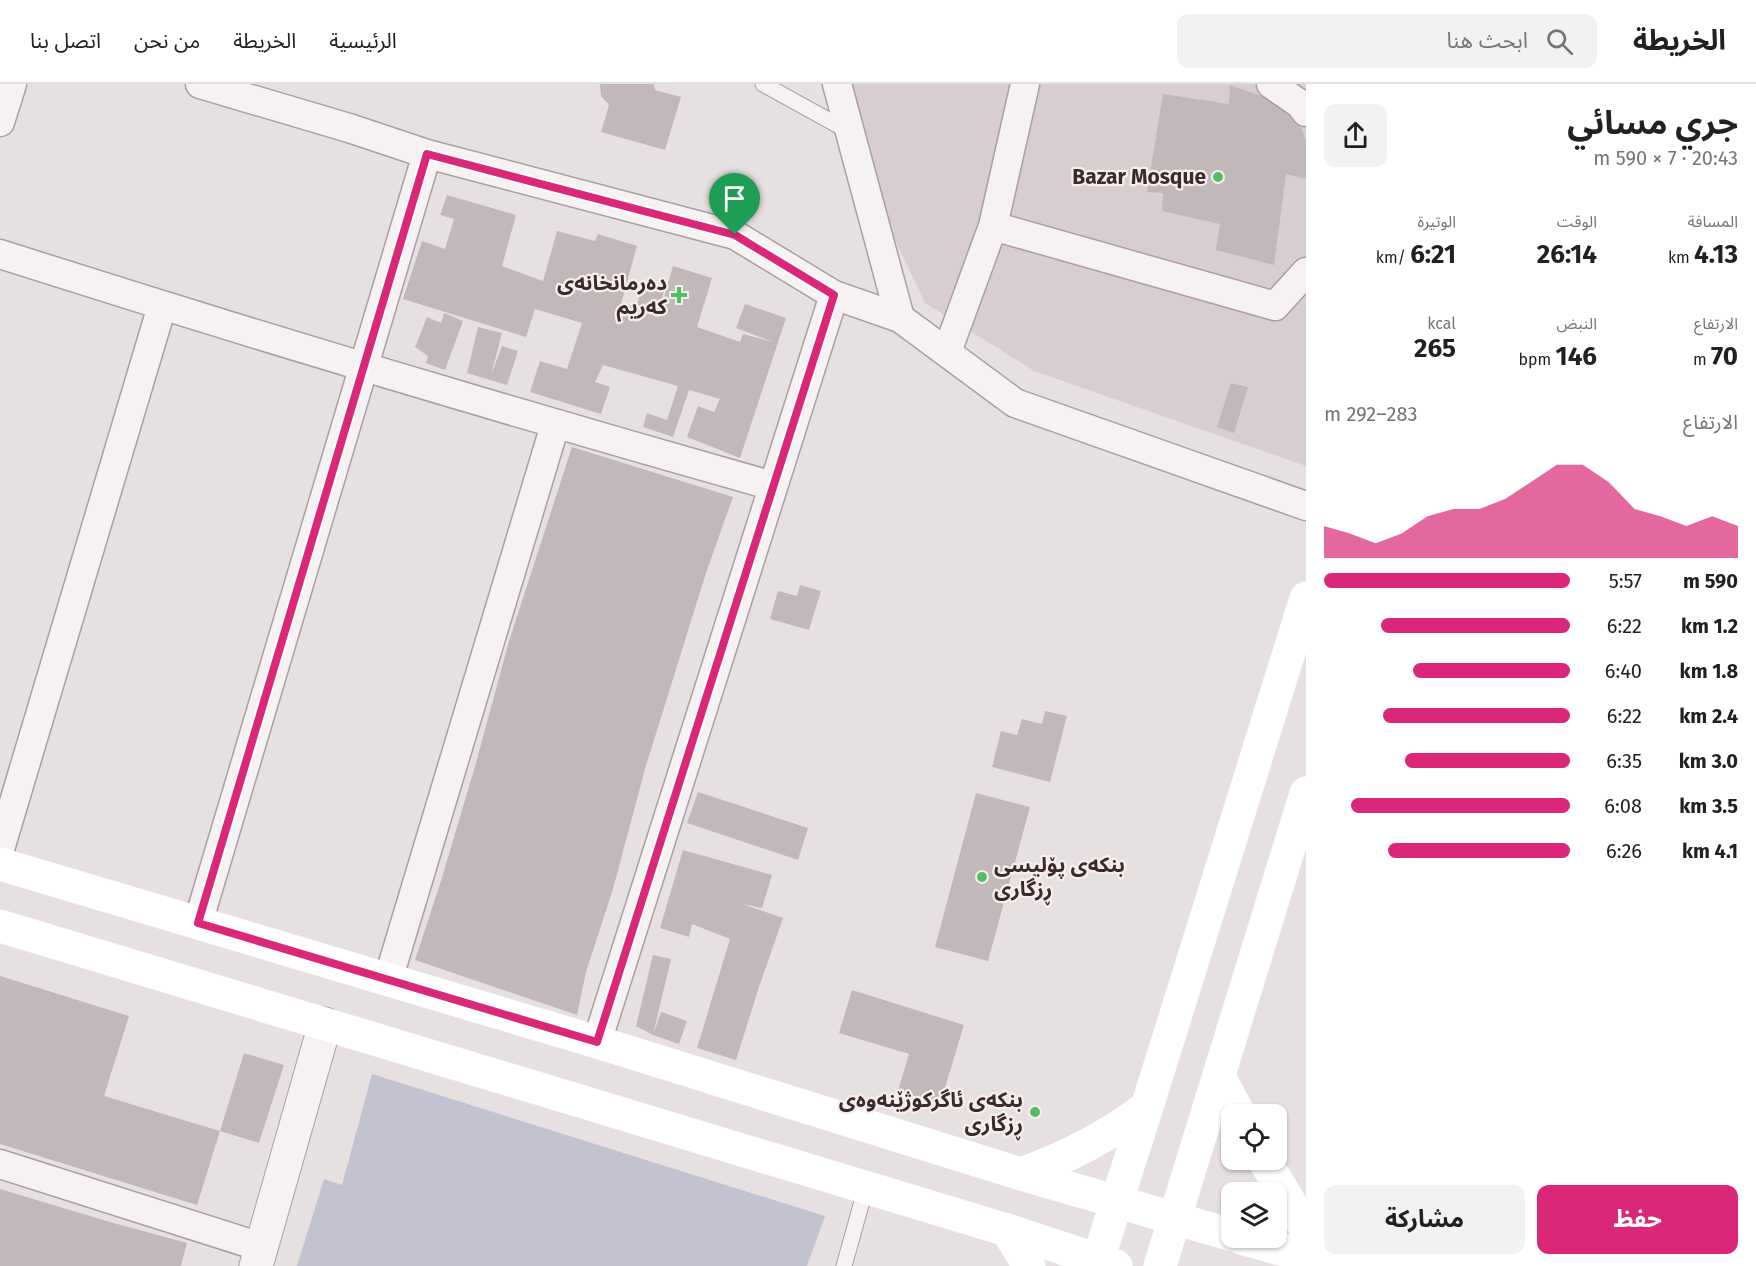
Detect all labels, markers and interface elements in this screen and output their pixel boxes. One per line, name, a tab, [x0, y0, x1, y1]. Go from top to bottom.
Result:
search box	[1177, 14, 1597, 68]
text: الخريطة	[1633, 24, 1726, 57]
icon: search	[1543, 25, 1576, 58]
text: ابحث هنا	[1446, 27, 1528, 54]
text: اتصل بنا	[30, 28, 101, 54]
text: من نحن	[134, 28, 200, 54]
text: الخريطة	[233, 28, 296, 54]
text: الرئيسية	[329, 28, 397, 54]
text: جري مسائي	[1567, 103, 1738, 143]
button: share	[1324, 104, 1387, 167]
text: 20:43 · 7 × 590 m	[1593, 146, 1738, 170]
place label: Bazar Mosque	[1072, 164, 1206, 190]
marker: Bazar Mosque	[1211, 170, 1225, 184]
pin	[709, 173, 760, 235]
icon: arrive	[718, 182, 751, 215]
text: الوتيرة	[1418, 212, 1456, 231]
text: الوقت	[1557, 212, 1597, 231]
text: المسافة	[1688, 212, 1738, 231]
text: 6:21	[1410, 239, 1456, 270]
text: 26:14	[1537, 239, 1597, 270]
text: 4.13	[1694, 239, 1738, 270]
text: /km	[1376, 248, 1410, 267]
text: km	[1668, 248, 1694, 267]
place label: دەرمانخانەی کەریم	[557, 270, 667, 322]
marker: دەرمانخانەی کەریم	[672, 288, 686, 302]
text: kcal	[1427, 314, 1456, 333]
text: النبض	[1556, 314, 1597, 333]
text: الارتفاع	[1694, 314, 1738, 333]
text: 265	[1414, 333, 1456, 364]
text: 146	[1556, 341, 1597, 372]
text: 70	[1711, 341, 1738, 372]
text: bpm	[1519, 350, 1556, 369]
text: m	[1693, 350, 1711, 369]
text: 283–292 m	[1324, 402, 1417, 426]
text: الارتفاع	[1683, 410, 1738, 434]
text: 5:57	[1609, 569, 1642, 593]
text: 590 m	[1683, 569, 1738, 593]
text: 6:22	[1607, 614, 1642, 638]
text: 1.2 km	[1681, 614, 1738, 638]
text: 6:40	[1605, 659, 1642, 683]
text: 1.8 km	[1680, 659, 1738, 683]
text: 6:22	[1607, 704, 1642, 728]
text: 2.4 km	[1679, 704, 1738, 728]
text: 6:35	[1606, 749, 1642, 773]
text: 3.0 km	[1679, 749, 1738, 773]
text: 6:08	[1604, 794, 1642, 818]
text: 3.5 km	[1679, 794, 1738, 818]
text: 6:26	[1606, 839, 1642, 863]
text: 4.1 km	[1682, 839, 1738, 863]
place label: بنکەی پۆلیسی ڕزگاری	[994, 852, 1125, 906]
marker: بنکەی پۆلیسی ڕزگاری	[975, 870, 989, 884]
place label: بنکەی ئاگرکوژێنەوەی ڕزگاری	[839, 1087, 1023, 1141]
map controls	[1221, 1104, 1287, 1248]
button: locate	[1221, 1104, 1287, 1170]
marker: بنکەی ئاگرکوژێنەوەی ڕزگاری	[1028, 1105, 1042, 1119]
button: layers	[1221, 1182, 1287, 1248]
button: مشاركة	[1324, 1185, 1525, 1254]
button: حفظ	[1537, 1185, 1738, 1254]

